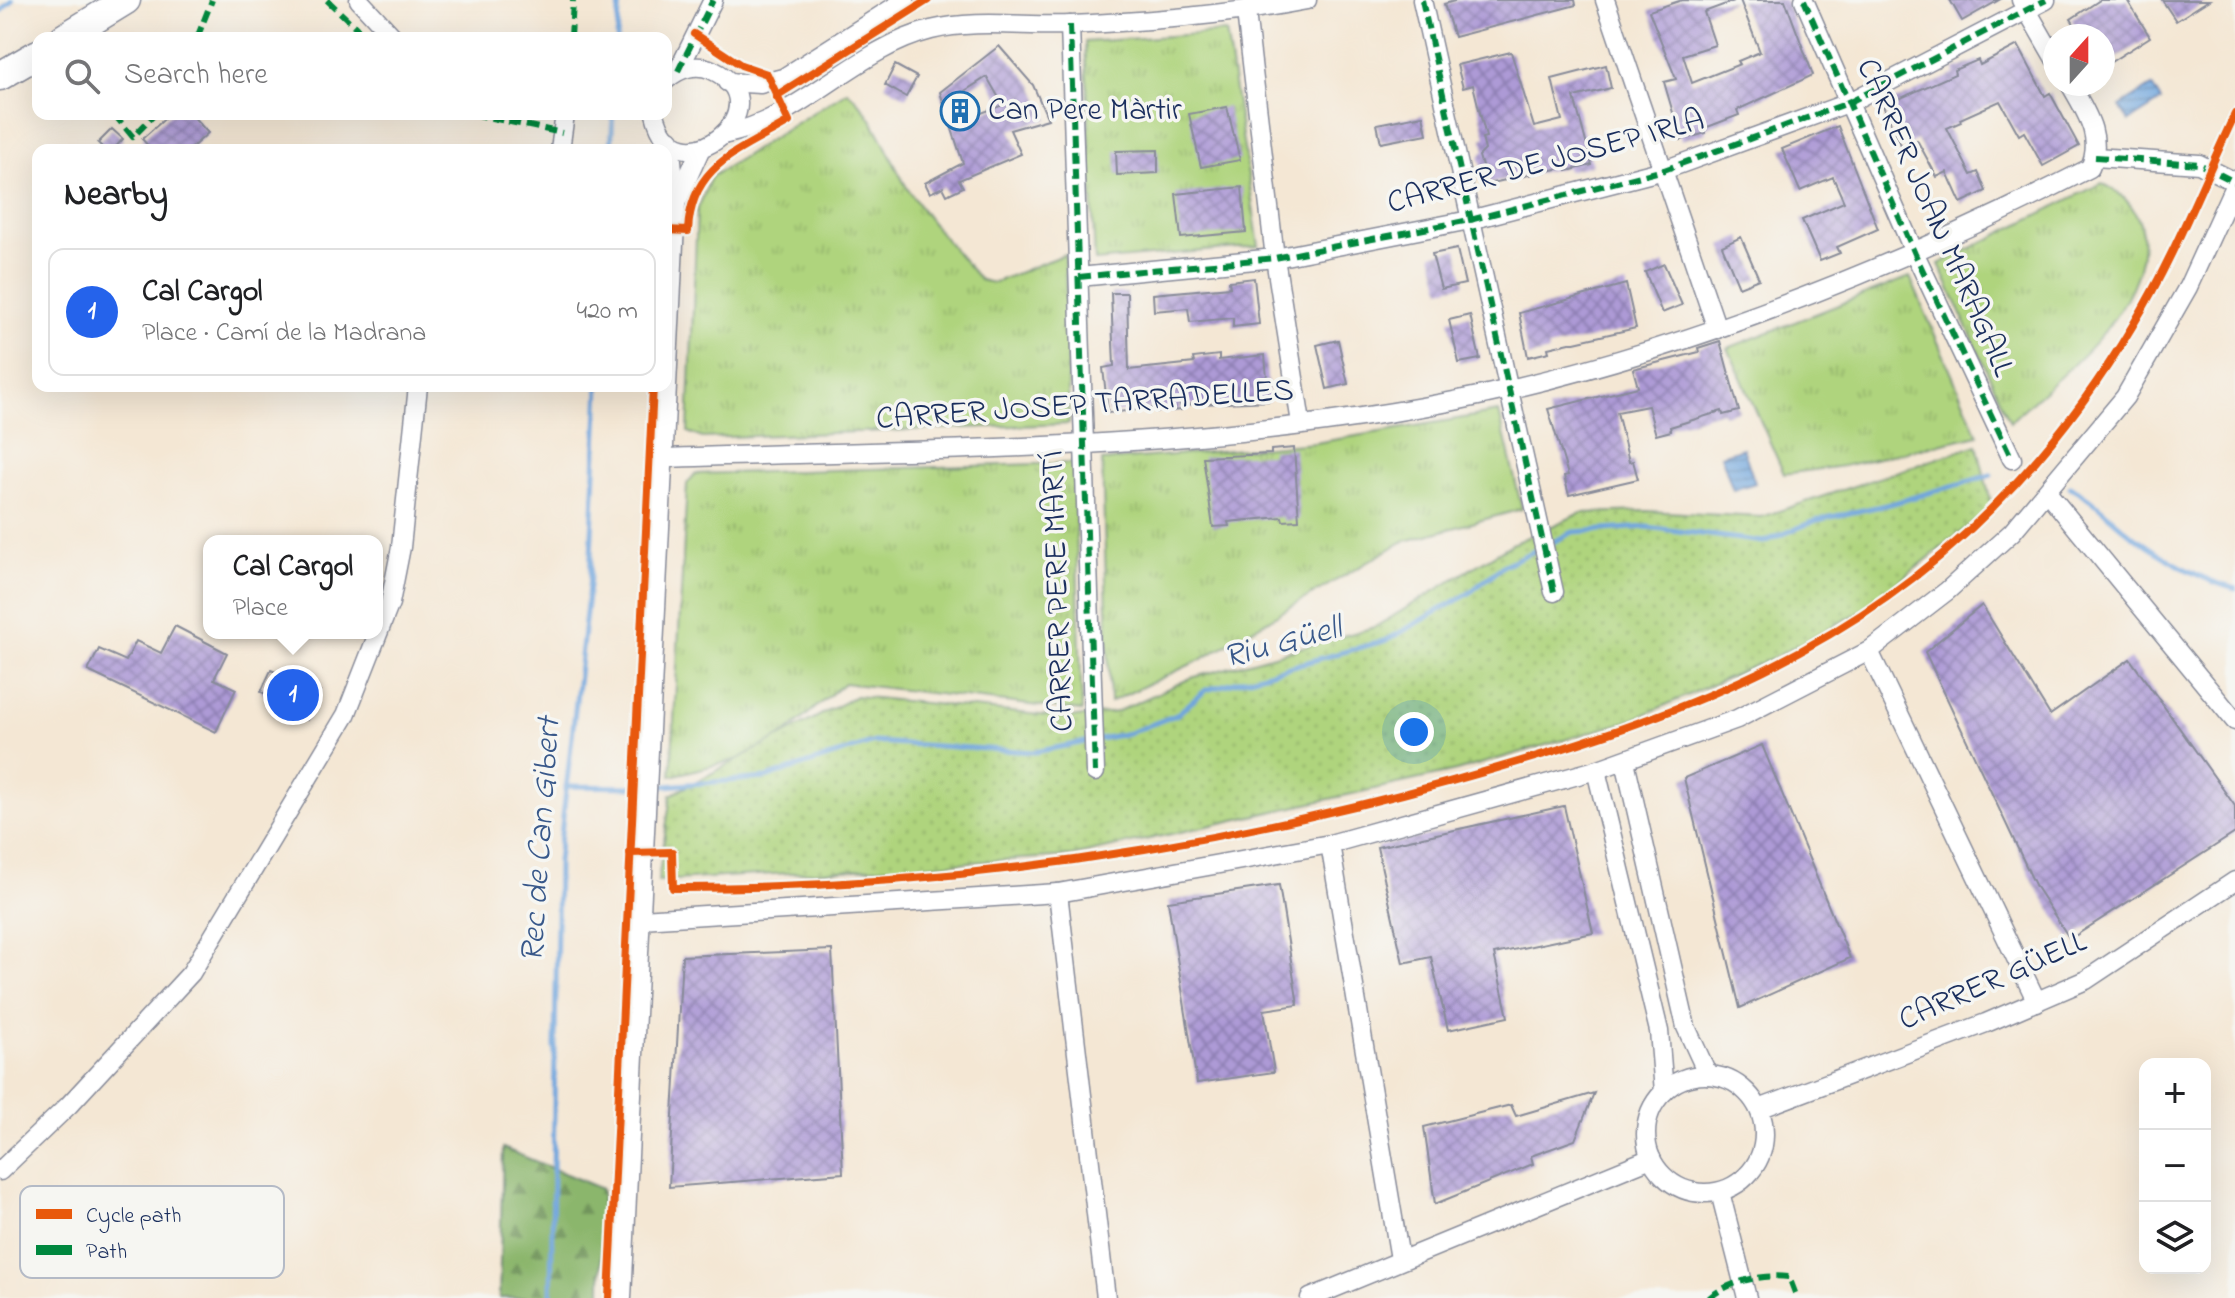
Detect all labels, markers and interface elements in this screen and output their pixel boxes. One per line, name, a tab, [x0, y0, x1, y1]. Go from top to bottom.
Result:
north arrow	[2043, 24, 2115, 96]
search box	[32, 32, 672, 120]
street label: CARRER JOAN MARAGALL	[1843, 51, 2025, 385]
icon: search	[60, 54, 104, 98]
text: Search here	[124, 54, 268, 98]
place label: Can Pere Màrtir	[988, 88, 1182, 135]
building icon: Can Pere Màrtir	[939, 90, 981, 132]
street label: CARRER DE JOSEP IRLA	[1382, 98, 1710, 228]
text: Nearby	[64, 171, 168, 221]
text: Cal Cargol	[142, 271, 262, 315]
text: 1	[88, 293, 96, 331]
text: 420 m	[576, 293, 638, 331]
text: Place · Camí de la Madrana	[142, 315, 426, 353]
street label: CARRER JOSEP TARRADELLES	[875, 368, 1295, 444]
street label: CARRER PERE MARTÍ	[1031, 449, 1087, 733]
popup	[203, 535, 383, 639]
text: Cal Cargol	[233, 546, 353, 590]
text: Place	[233, 590, 288, 628]
water label: Riu Güell	[1219, 603, 1352, 684]
pin: 1	[267, 665, 319, 725]
water label: Rec de Can Gibert	[509, 712, 576, 964]
your location	[1394, 712, 1434, 752]
street label: CARRER GÜELL	[1892, 920, 2095, 1044]
map controls	[2139, 1058, 2211, 1274]
button: +	[2139, 1058, 2211, 1130]
button: −	[2139, 1130, 2211, 1202]
legend	[20, 1186, 284, 1278]
text: Cycle path	[86, 1201, 181, 1234]
button: layers	[2139, 1202, 2211, 1274]
text: Path	[86, 1237, 127, 1269]

